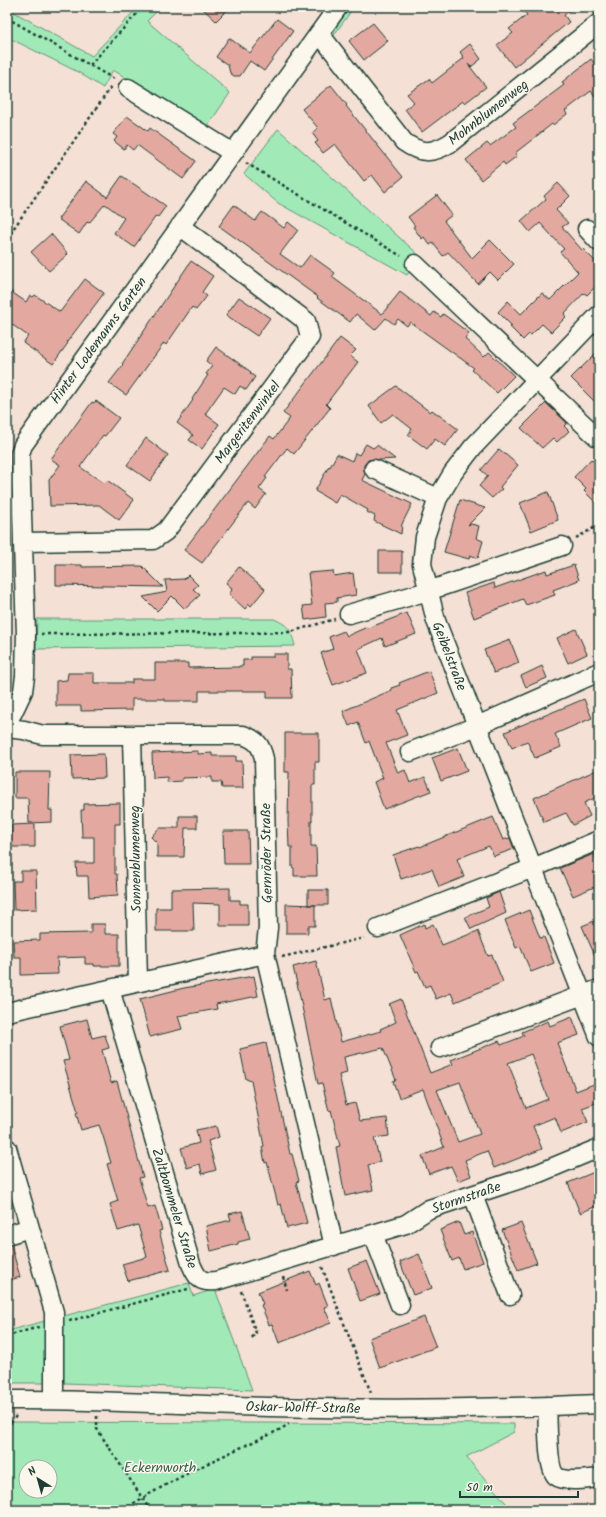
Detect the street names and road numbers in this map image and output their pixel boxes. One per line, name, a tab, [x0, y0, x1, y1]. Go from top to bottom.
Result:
street label: Mohnblumenweg	[444, 74, 534, 151]
street label: Hinter Lodemanns Garten	[45, 272, 153, 409]
street label: Margeritenwinkel	[209, 376, 287, 469]
street label: Geibelstraße	[426, 619, 473, 695]
street label: Gernröder Straße	[255, 802, 279, 903]
street label: Sonnenblumenweg	[124, 805, 148, 913]
street label: Zaltbommeler Straße	[145, 1145, 203, 1272]
street label: Stormstraße	[429, 1176, 505, 1220]
street label: Oskar-Wolff-Straße	[245, 1396, 361, 1420]

